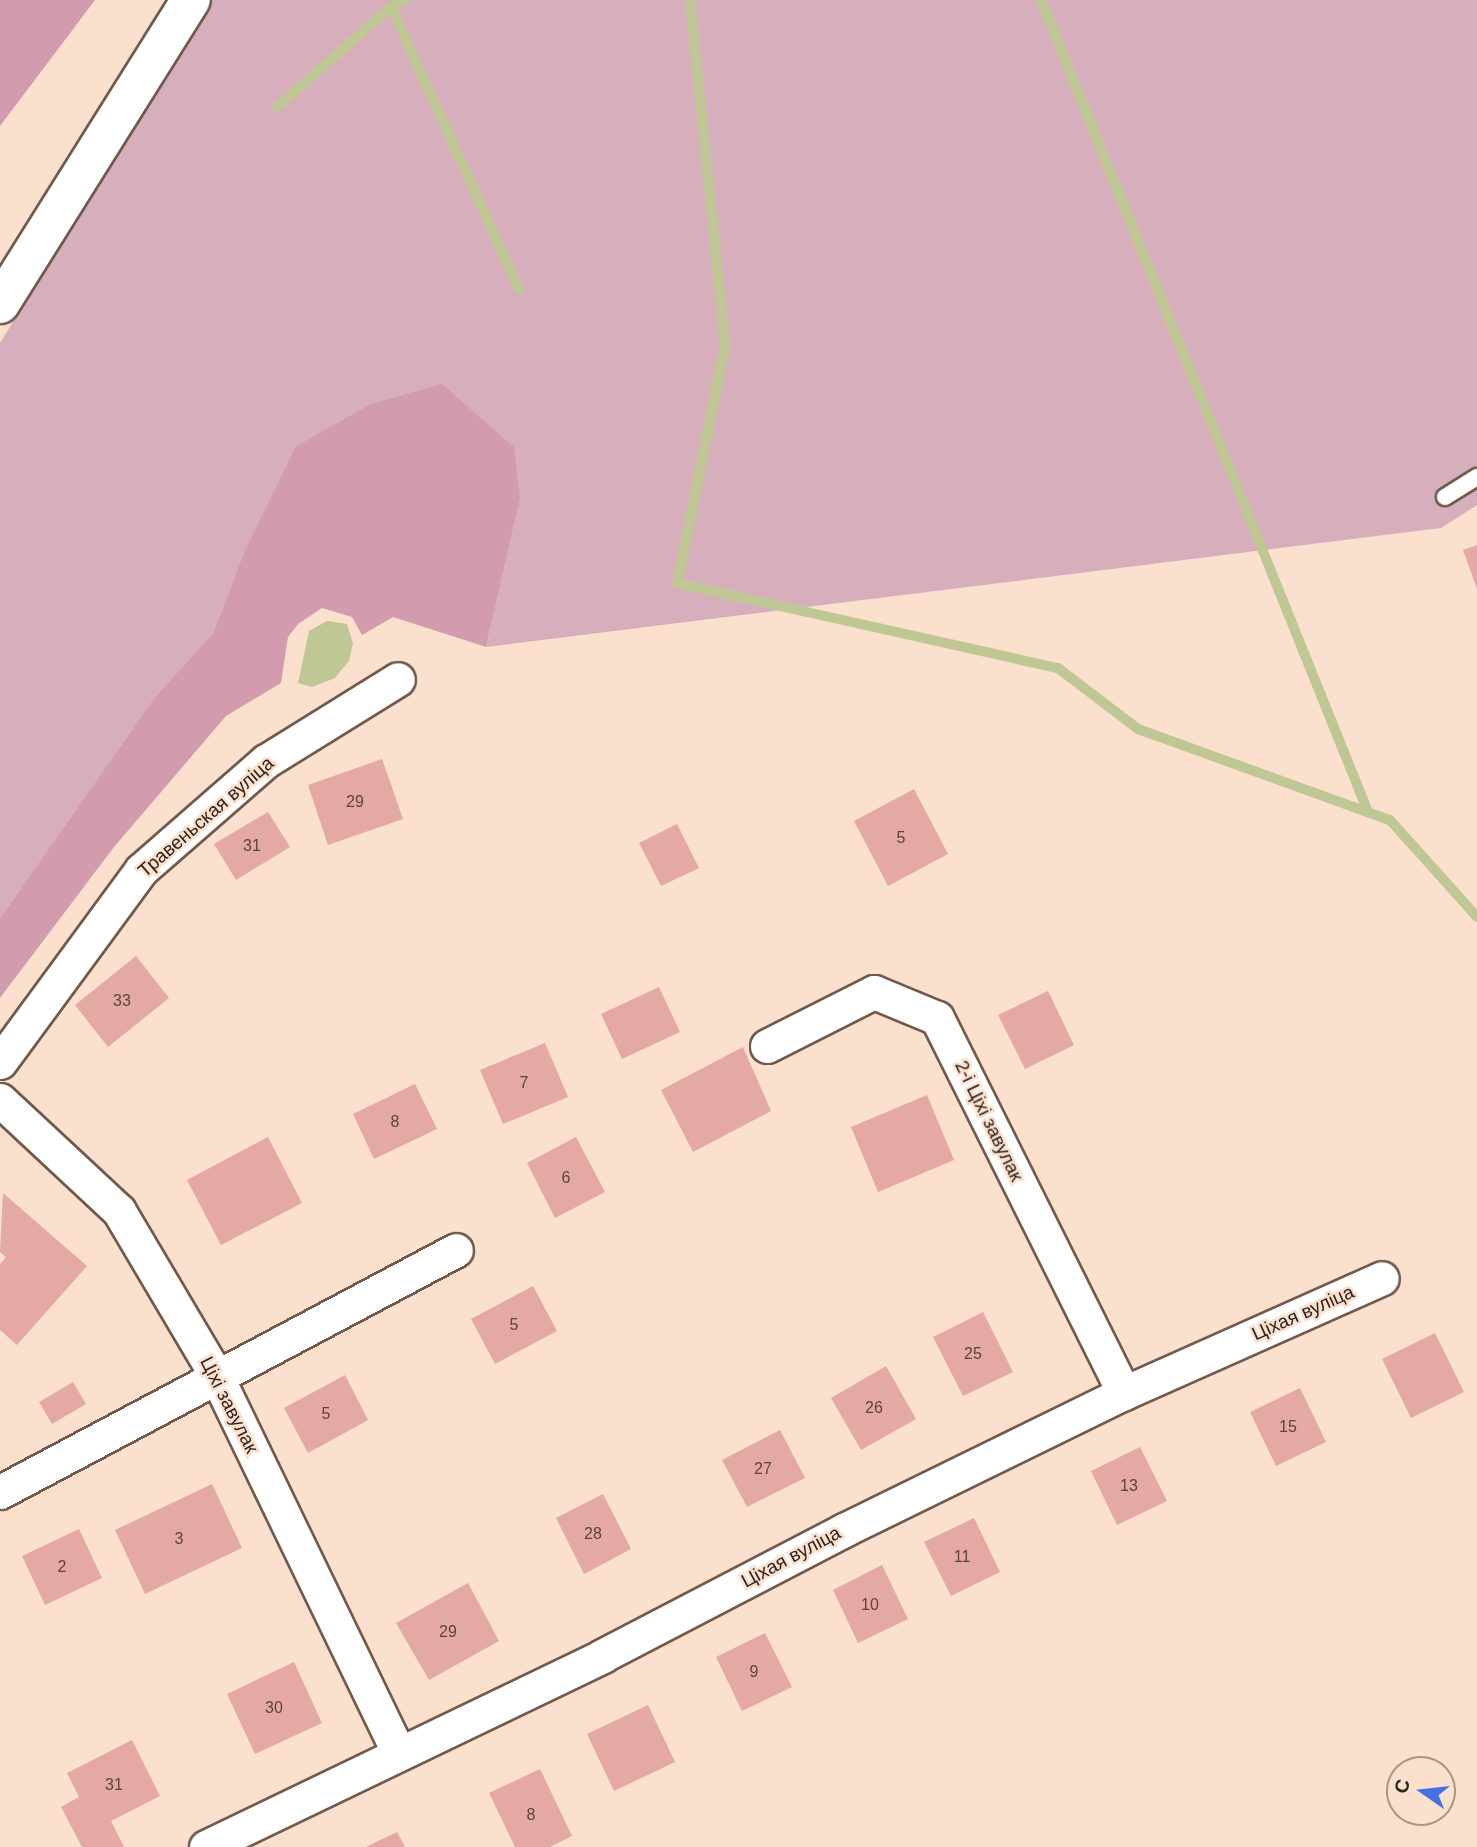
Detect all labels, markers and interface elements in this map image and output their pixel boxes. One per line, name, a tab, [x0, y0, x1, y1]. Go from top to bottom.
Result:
street label: Травеньская вуліца	[133, 752, 279, 882]
house number: 29	[346, 792, 364, 812]
house number: 5	[897, 828, 905, 848]
house number: 31	[243, 836, 261, 856]
house number: 33	[113, 991, 131, 1011]
street label: 2-і Ціхі завулак	[950, 1057, 1028, 1185]
house number: 7	[520, 1073, 528, 1093]
house number: 8	[391, 1112, 399, 1132]
house number: 6	[562, 1168, 570, 1188]
street label: Ціхая вуліца	[1248, 1280, 1358, 1346]
house number: 5	[510, 1315, 518, 1335]
house number: 25	[964, 1344, 982, 1364]
street label: Ціхі завулак	[195, 1353, 263, 1457]
house number: 26	[865, 1398, 883, 1418]
house number: 5	[322, 1404, 330, 1424]
house number: 15	[1279, 1417, 1297, 1437]
house number: 27	[754, 1459, 772, 1479]
house number: 13	[1120, 1476, 1138, 1496]
street label: Ціхая вуліца	[737, 1521, 845, 1593]
house number: 28	[584, 1524, 602, 1544]
house number: 3	[175, 1529, 183, 1549]
house number: 11	[954, 1547, 970, 1567]
house number: 2	[58, 1557, 66, 1577]
house number: 10	[861, 1595, 879, 1615]
house number: 29	[439, 1622, 457, 1642]
house number: 9	[750, 1662, 758, 1682]
house number: 30	[265, 1698, 283, 1718]
north arrow	[1386, 1756, 1456, 1826]
house number: 31	[105, 1775, 123, 1795]
text: С	[1390, 1777, 1414, 1795]
house number: 8	[527, 1805, 535, 1825]

